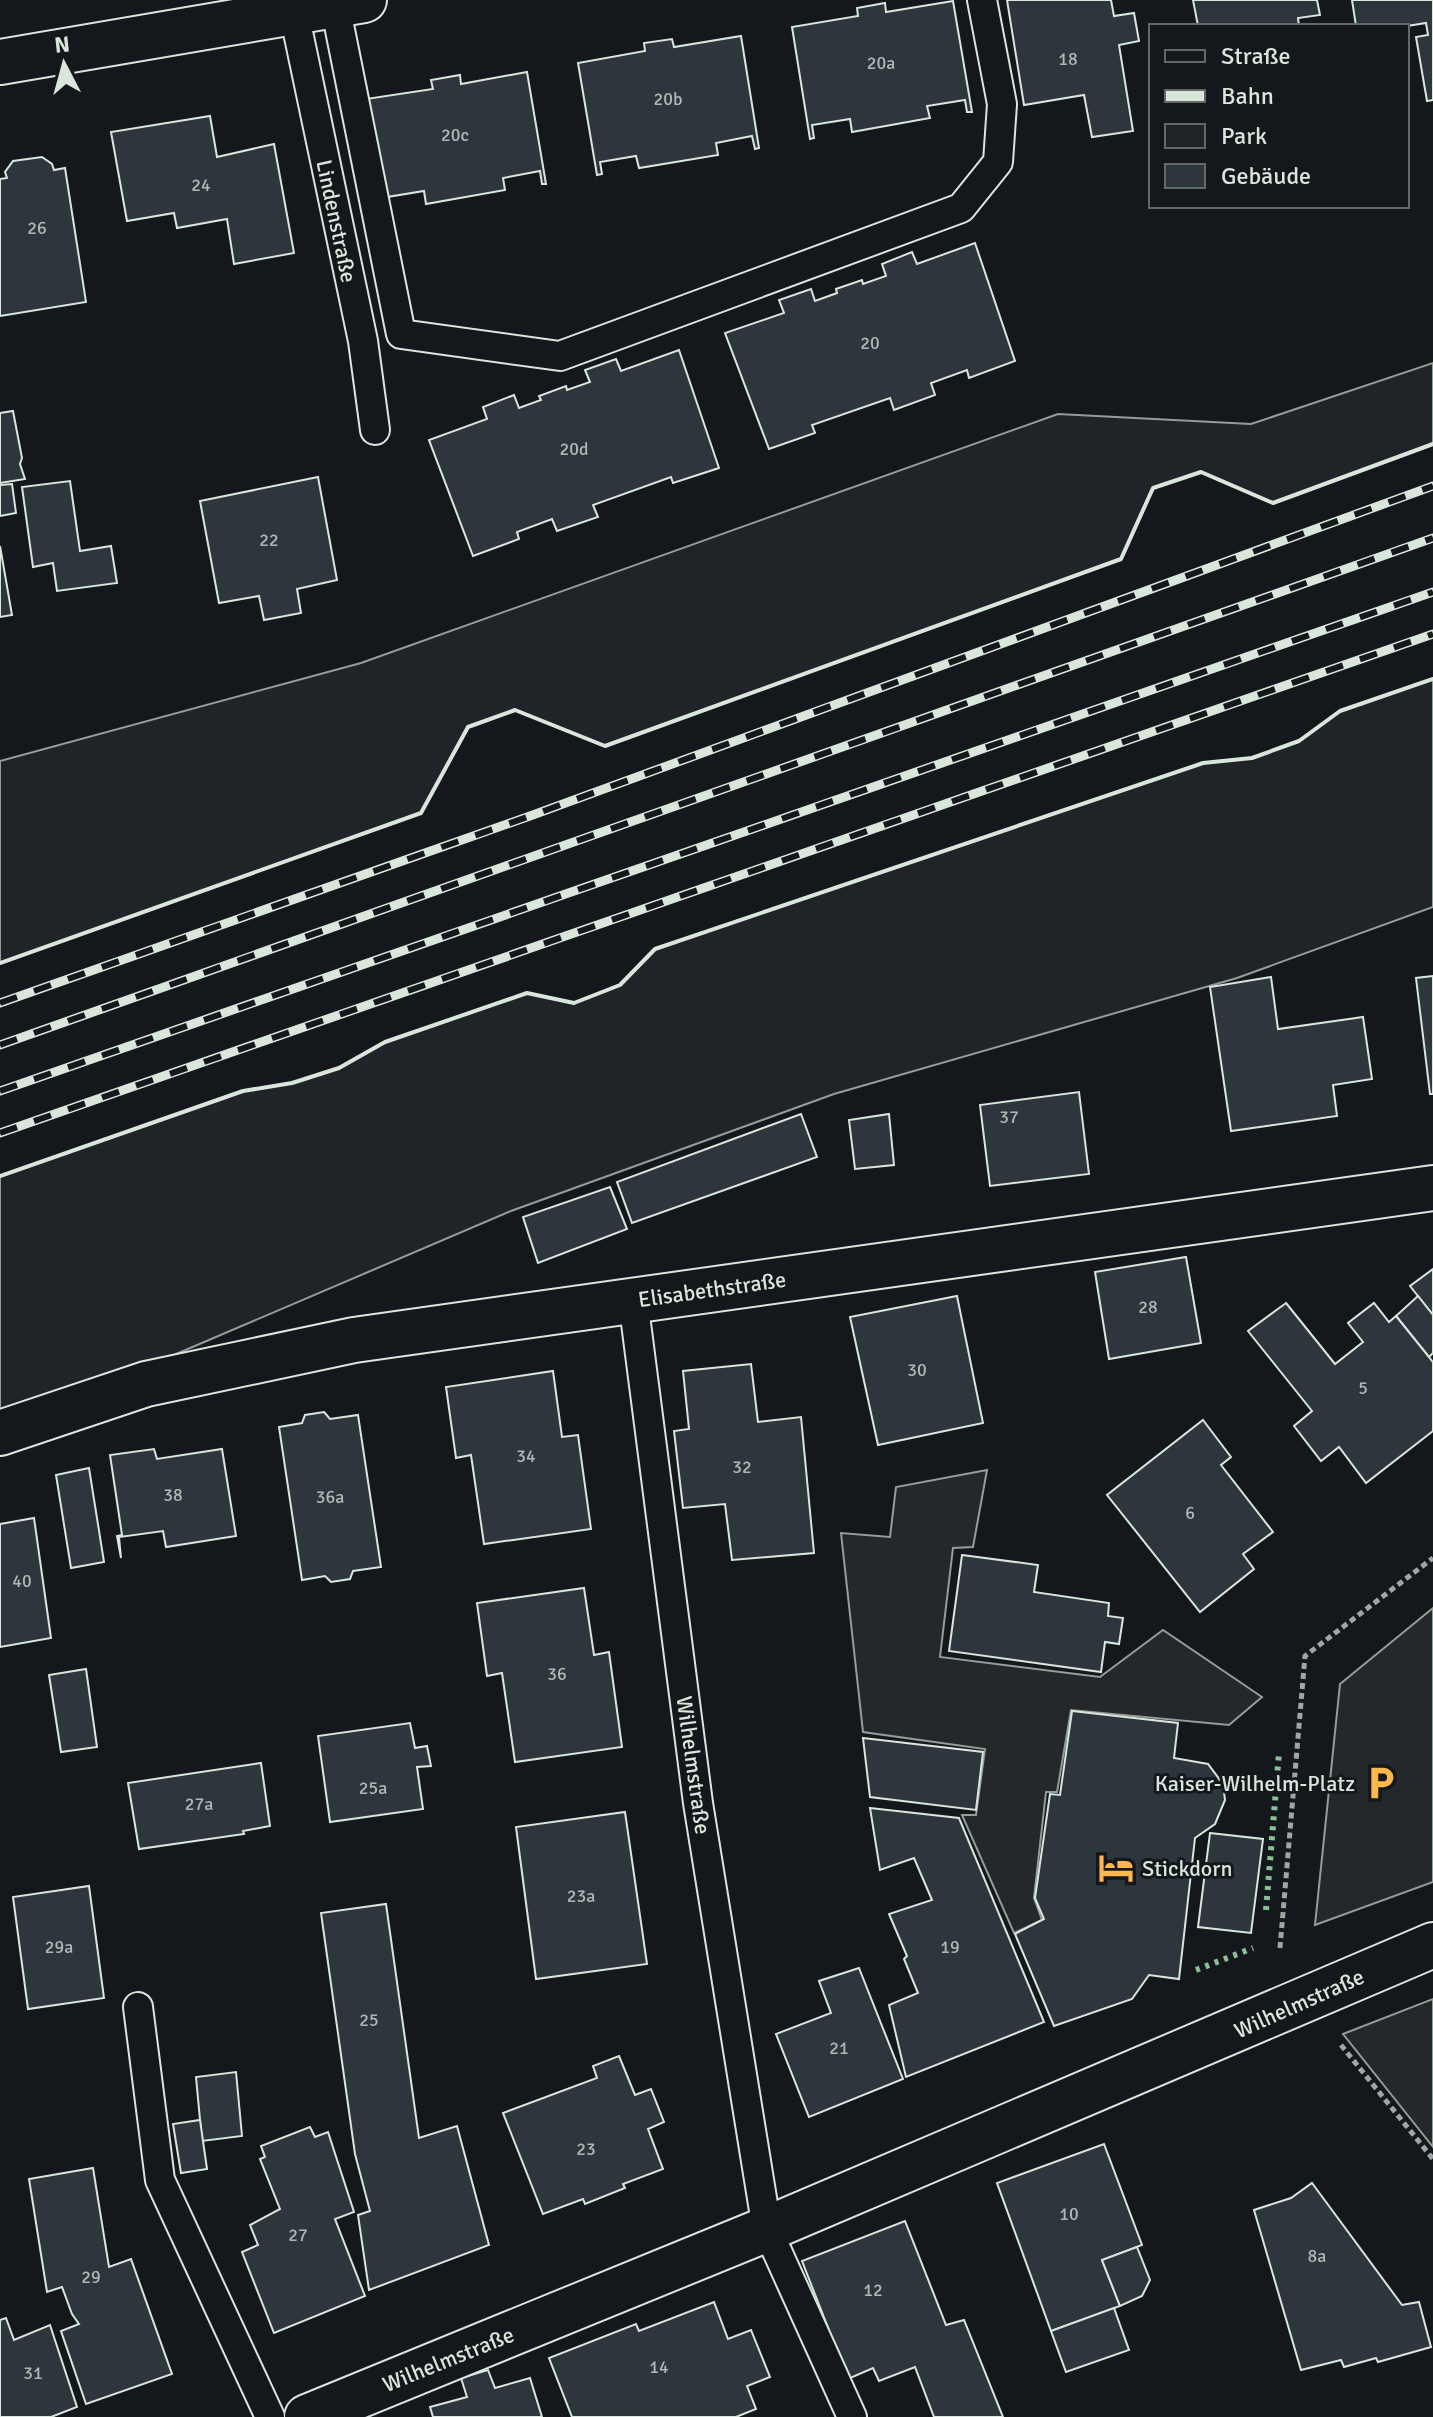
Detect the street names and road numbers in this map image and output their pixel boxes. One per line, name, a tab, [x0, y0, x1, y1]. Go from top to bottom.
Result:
street label: Lindenstraße	[310, 157, 363, 285]
street label: Elisabethstraße	[636, 1266, 788, 1313]
street label: Wilhelmstraße	[670, 1694, 717, 1836]
street label: Wilhelmstraße	[1230, 1963, 1368, 2044]
street label: Wilhelmstraße	[379, 2321, 518, 2398]

